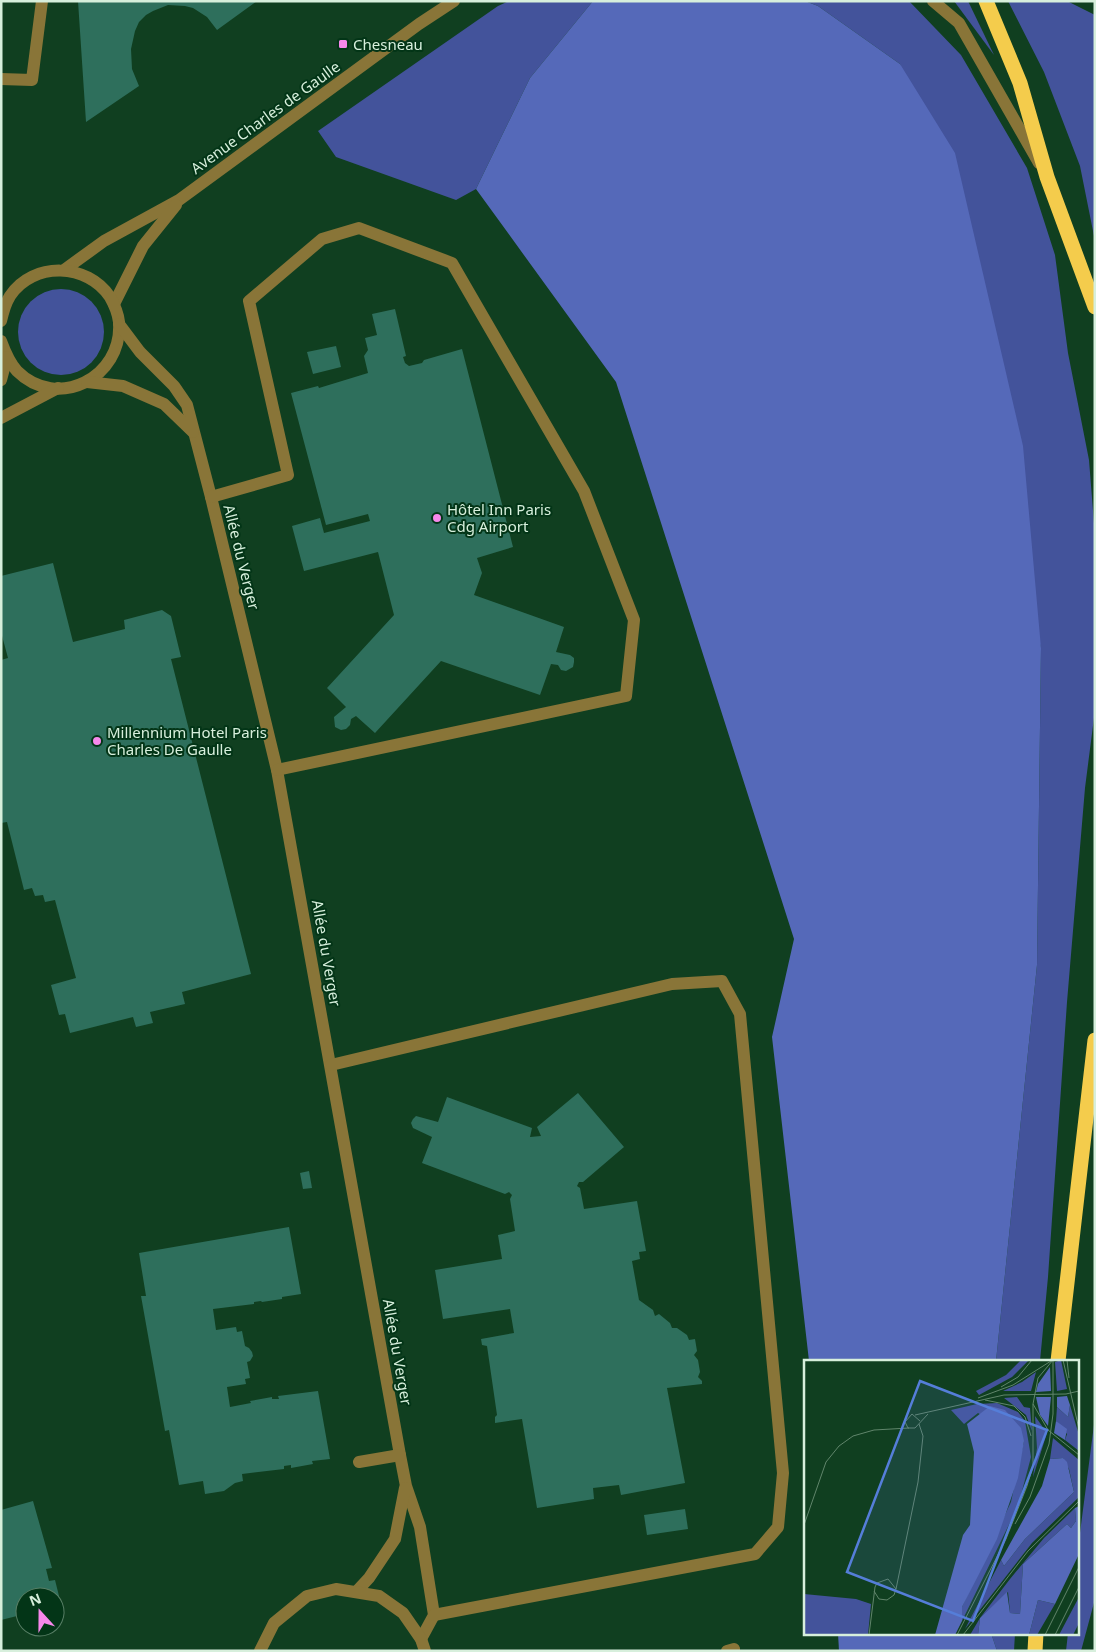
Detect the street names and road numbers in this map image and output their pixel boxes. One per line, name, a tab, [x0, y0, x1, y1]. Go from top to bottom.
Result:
street label: Avenue Charles de Gaulle	[186, 56, 344, 178]
street label: Allée du Verger	[219, 502, 265, 612]
street label: Allée du Verger	[308, 898, 346, 1008]
street label: Allée du Verger	[379, 1297, 417, 1407]

